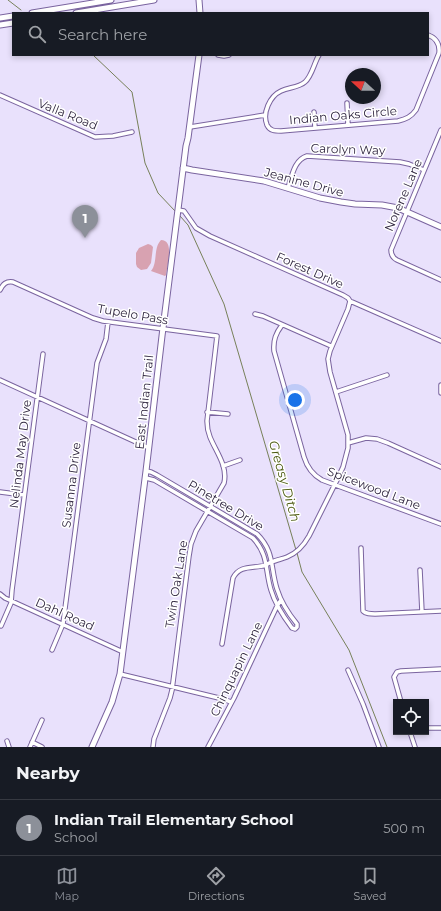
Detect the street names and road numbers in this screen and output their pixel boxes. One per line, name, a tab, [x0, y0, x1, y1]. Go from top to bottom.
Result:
street label: Valla Road	[36, 95, 100, 133]
street label: Indian Oaks Circle	[288, 103, 398, 127]
street label: Carolyn Way	[310, 140, 386, 158]
street label: Norene Lane	[381, 157, 425, 233]
street label: Jeanine Drive	[262, 164, 345, 200]
street label: Forest Drive	[274, 248, 346, 292]
street label: Tupelo Pass	[97, 300, 170, 328]
street label: East Indian Trail	[132, 354, 156, 450]
street label: Nelinda May Drive	[6, 399, 34, 509]
street label: Susanna Drive	[58, 441, 84, 529]
street label: Spicewood Lane	[325, 463, 423, 513]
street label: Pinetree Drive	[185, 476, 267, 534]
street label: Twin Oak Lane	[162, 539, 190, 629]
street label: Dahl Road	[33, 594, 97, 634]
street label: Chinquapin Lane	[207, 619, 265, 719]

